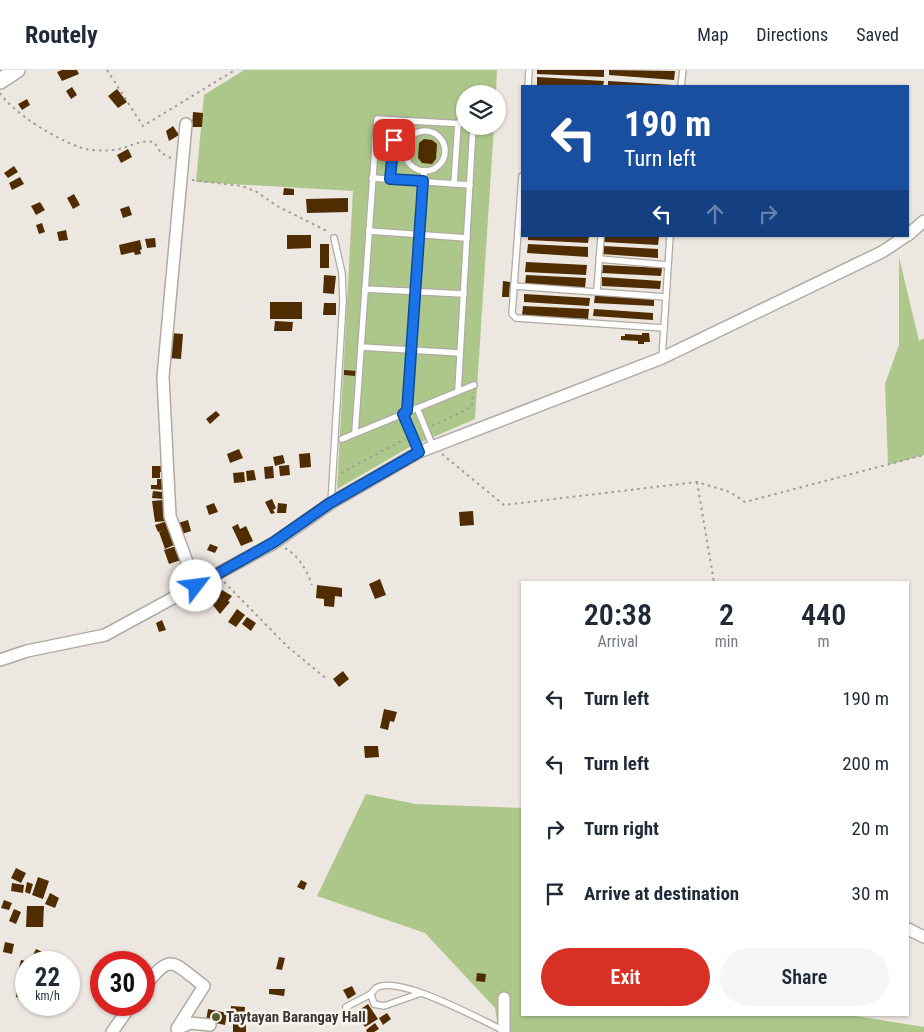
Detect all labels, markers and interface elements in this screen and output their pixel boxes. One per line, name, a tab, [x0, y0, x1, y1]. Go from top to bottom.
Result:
text: Routely	[25, 21, 98, 49]
text: Map	[697, 24, 728, 45]
text: Directions	[756, 24, 828, 45]
text: Saved	[856, 24, 899, 45]
map controls	[456, 85, 506, 135]
button: layers	[456, 85, 506, 135]
text: 190 m	[624, 104, 711, 145]
icon: left	[541, 105, 606, 170]
pin	[373, 119, 415, 161]
icon: arrive	[380, 126, 408, 154]
text: Turn left	[624, 146, 696, 171]
icon: left	[648, 200, 676, 228]
icon: ahead	[701, 200, 729, 228]
icon: right	[754, 200, 782, 228]
position arrow	[169, 559, 221, 611]
text: 20:38	[584, 597, 652, 632]
text: 2	[719, 597, 734, 632]
text: 440	[801, 597, 846, 632]
text: Arrival	[598, 632, 638, 651]
text: min	[715, 632, 738, 651]
text: m	[818, 632, 830, 651]
icon: left	[541, 685, 569, 713]
text: Turn left	[584, 687, 649, 710]
text: 190 m	[842, 687, 889, 710]
icon: left	[541, 750, 569, 778]
text: Turn left	[584, 752, 649, 775]
text: 200 m	[842, 752, 889, 775]
icon: right	[541, 815, 569, 843]
text: Turn right	[584, 817, 659, 840]
text: 20 m	[852, 817, 889, 840]
icon: arrive	[541, 880, 569, 908]
text: Arrive at destination	[584, 882, 739, 905]
text: 30 m	[852, 882, 889, 905]
button: Exit	[541, 948, 710, 1006]
button: Share	[720, 948, 889, 1006]
speed limit sign: 30	[90, 951, 155, 1016]
text: 22	[35, 963, 60, 992]
text: km/h	[35, 989, 60, 1003]
place label: Taytayan Barangay Hall	[226, 1008, 366, 1026]
marker: Taytayan Barangay Hall	[210, 1011, 222, 1023]

